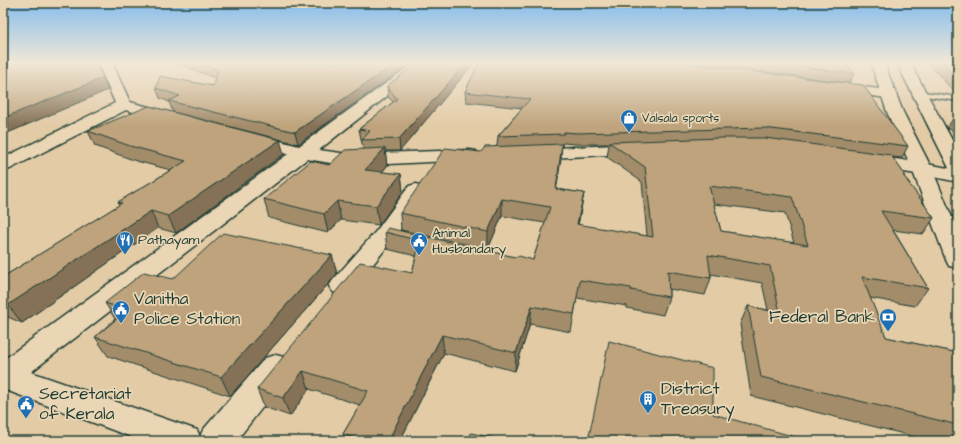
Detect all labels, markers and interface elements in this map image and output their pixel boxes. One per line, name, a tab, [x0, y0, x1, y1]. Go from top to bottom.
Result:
shop icon: Valsala sports	[619, 108, 639, 133]
place label: Valsala sports	[642, 110, 719, 127]
place label: Animal Husbandary	[432, 223, 507, 259]
restaurant icon: Pathayam	[115, 230, 135, 255]
place label: Pathayam	[138, 230, 200, 250]
public building icon: Animal Husbandary	[409, 231, 429, 256]
place label: Vanitha Police Station	[134, 287, 241, 331]
public building icon: Vanitha Police Station	[111, 299, 131, 324]
place label: Federal Bank	[769, 305, 876, 329]
bank icon: Federal Bank	[878, 307, 898, 332]
place label: District Treasury	[661, 377, 735, 422]
place label: Secretariat of Kerala	[39, 382, 132, 426]
building icon: District Treasury	[638, 389, 658, 414]
public building icon: Secretariat of Kerala	[16, 394, 36, 419]

